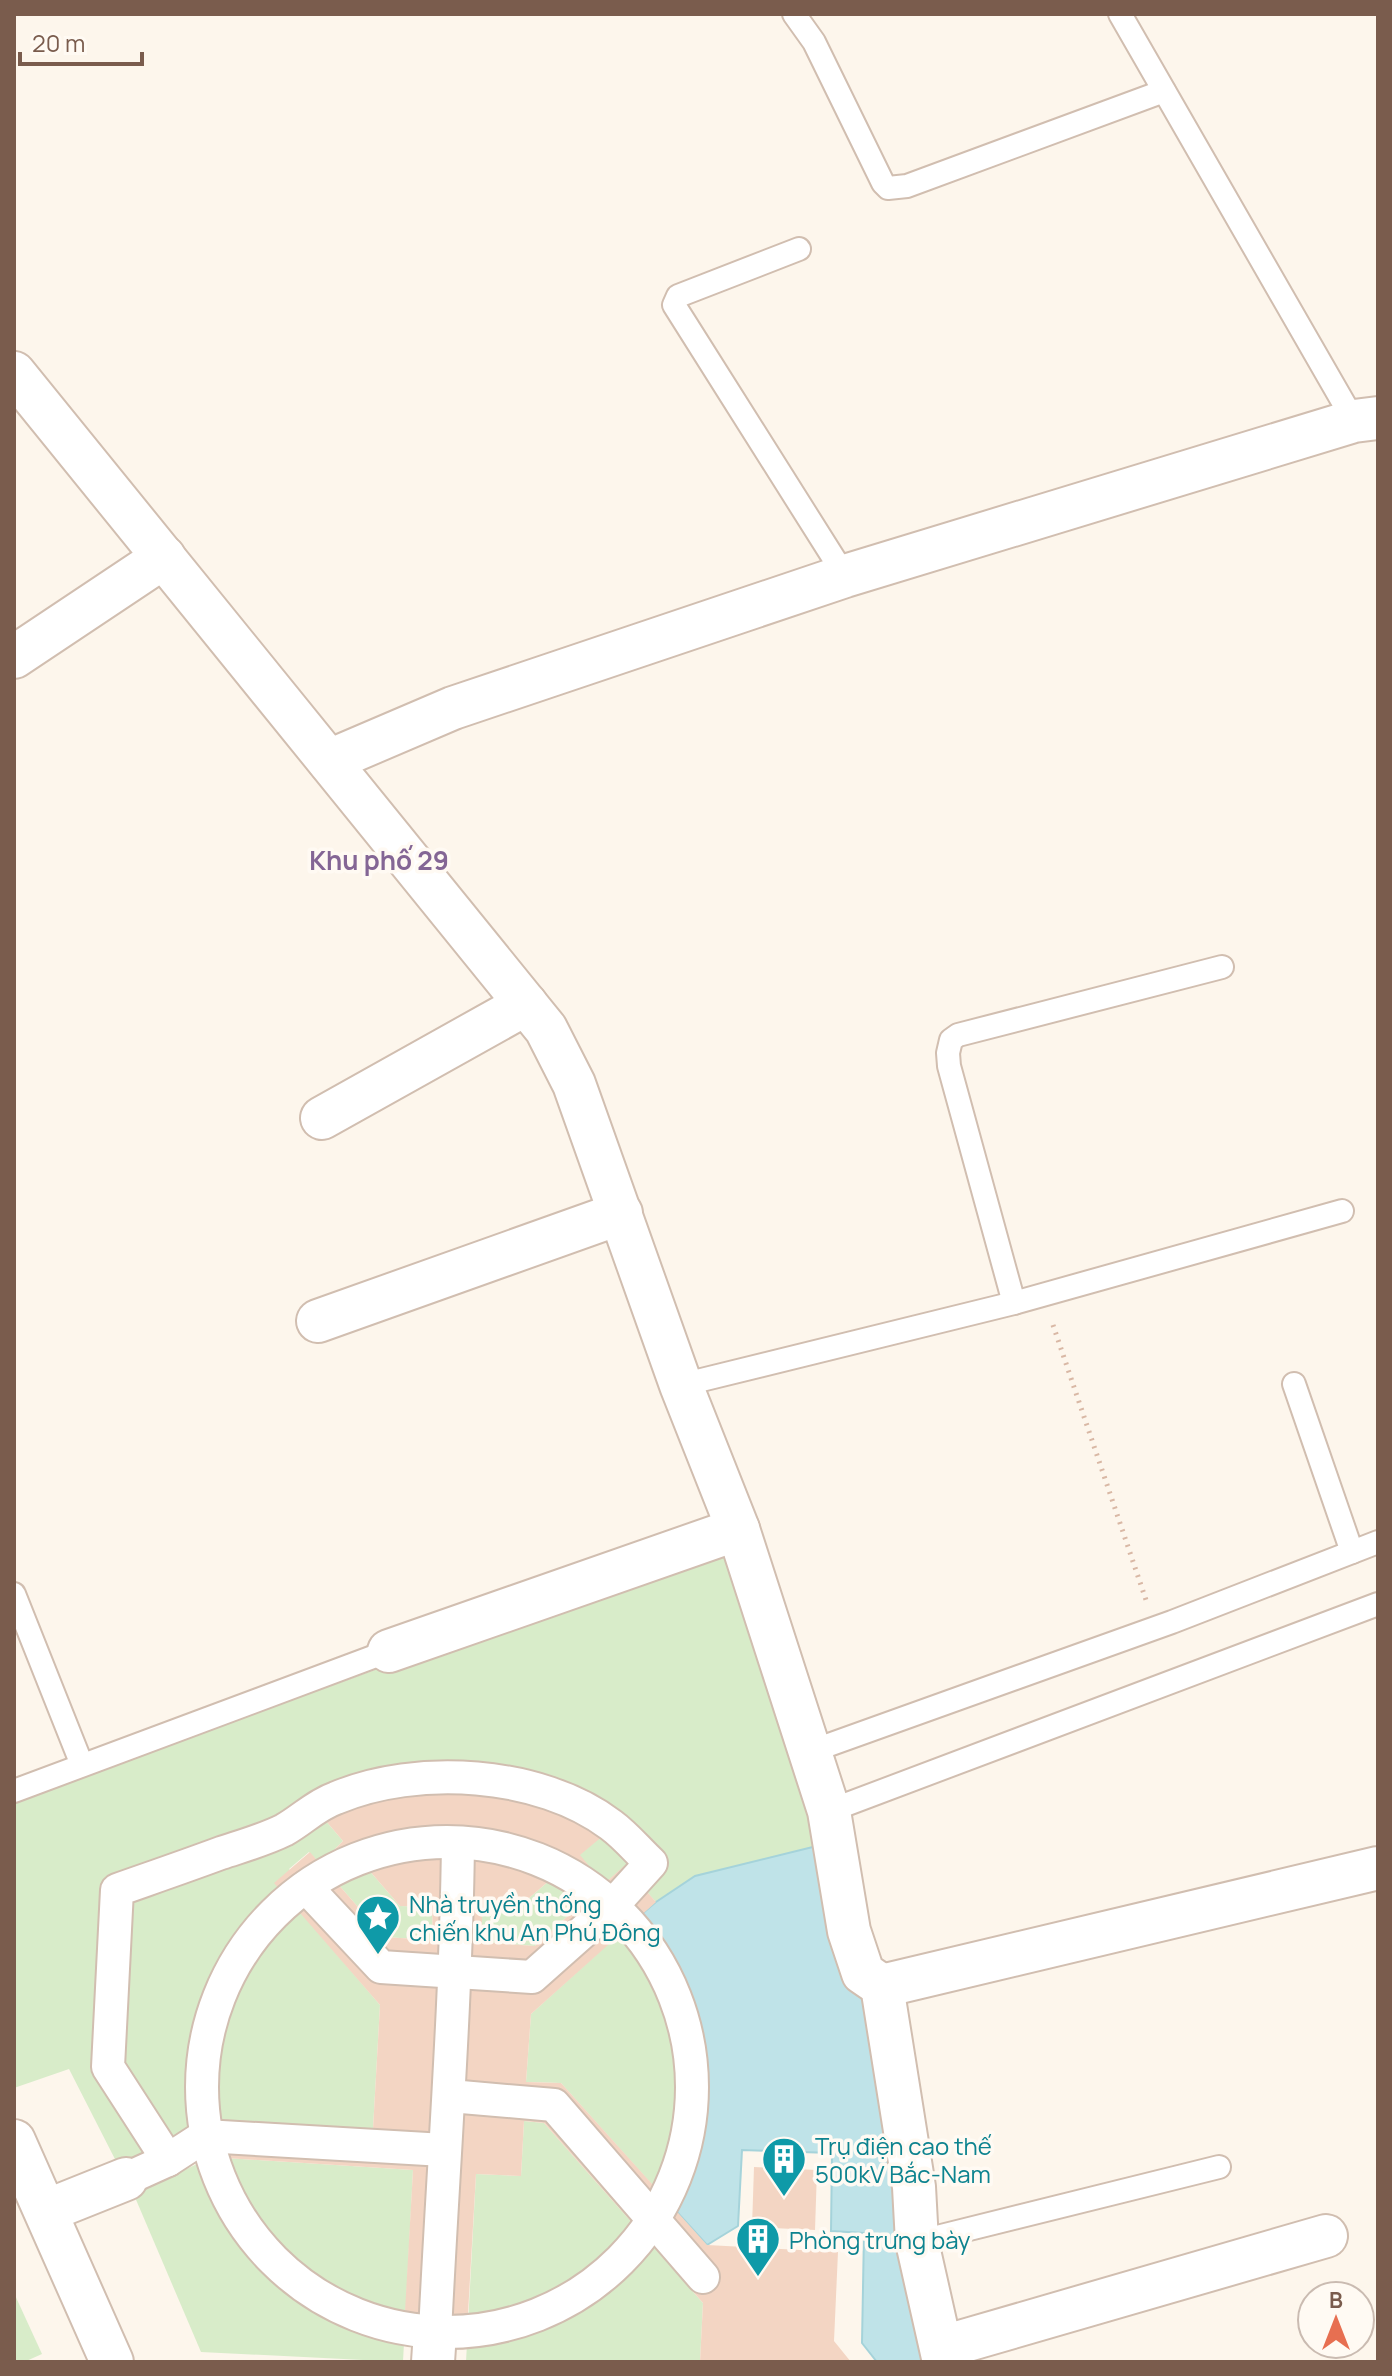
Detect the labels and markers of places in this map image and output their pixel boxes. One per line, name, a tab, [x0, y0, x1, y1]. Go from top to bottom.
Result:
place label: Nhà truyền thống chiến khu An Phú Đông	[409, 1887, 661, 1948]
place icon: Nhà truyền thống chiến khu An Phú Đông	[354, 1893, 402, 1956]
place label: Trụ điện cao thế 500kV Bắc-Nam	[815, 2129, 992, 2190]
building icon: Trụ điện cao thế 500kV Bắc-Nam	[760, 2135, 808, 2198]
building icon: Phòng trưng bày	[734, 2215, 782, 2278]
place label: Phòng trưng bày	[789, 2223, 971, 2256]

